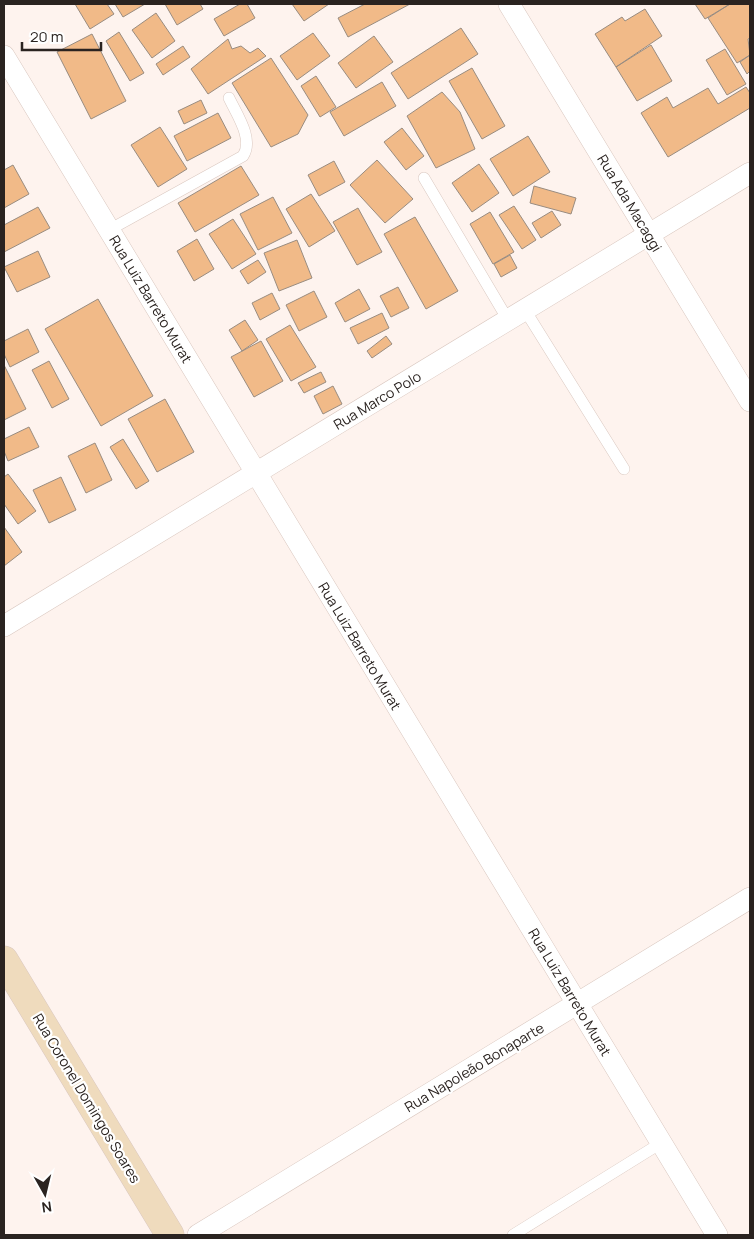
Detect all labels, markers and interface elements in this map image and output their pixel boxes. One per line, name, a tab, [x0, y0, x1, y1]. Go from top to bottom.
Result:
scale bar	[22, 20, 101, 52]
text: 20 m	[30, 26, 63, 47]
street label: Rua Ada Macaggi	[593, 151, 667, 255]
street label: Rua Luiz Barreto Murat	[105, 232, 197, 367]
street label: Rua Marco Polo	[330, 366, 424, 434]
street label: Rua Luiz Barreto Murat	[314, 579, 406, 714]
street label: Rua Luiz Barreto Murat	[524, 925, 616, 1060]
street label: Rua Coronel Domingos Soares	[29, 1010, 145, 1186]
street label: Rua Napoleão Bonaparte	[401, 1018, 547, 1116]
north arrow	[20, 1169, 70, 1219]
text: N	[41, 1197, 53, 1217]

